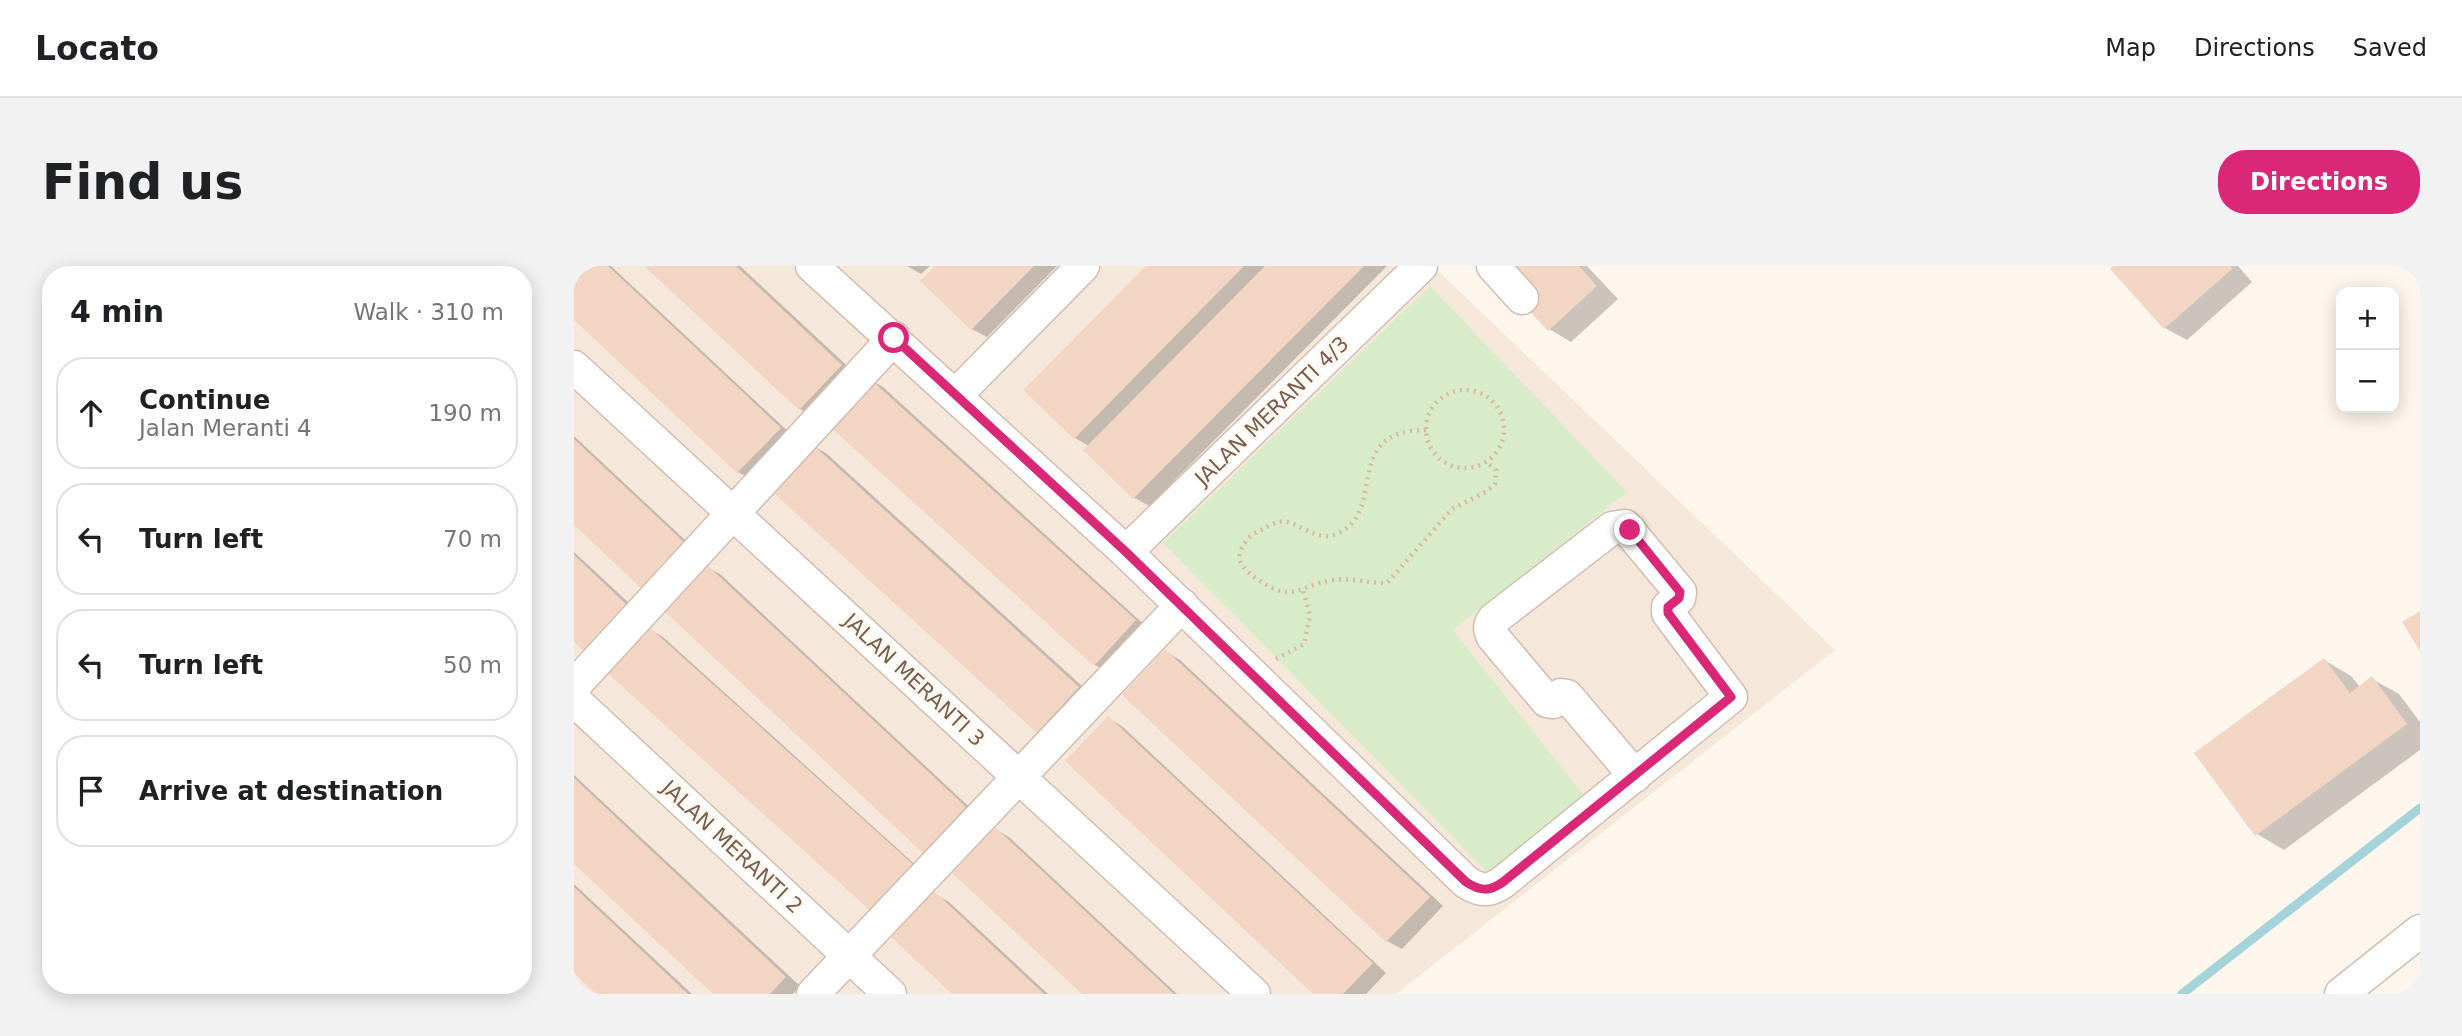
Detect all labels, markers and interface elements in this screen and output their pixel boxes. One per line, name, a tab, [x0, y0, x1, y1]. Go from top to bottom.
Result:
text: Locato	[35, 29, 159, 68]
text: Map	[2105, 34, 2156, 62]
text: Directions	[2194, 34, 2315, 62]
text: Saved	[2353, 34, 2427, 62]
button: Directions	[2218, 150, 2420, 214]
text: Find us	[42, 154, 243, 211]
map controls	[2336, 287, 2399, 413]
button: +	[2336, 287, 2399, 350]
text: 4 min	[70, 294, 164, 329]
text: Walk · 310 m	[353, 299, 504, 325]
route start	[878, 322, 909, 353]
street label: JALAN MERANTI 4/3	[1189, 332, 1354, 492]
button: −	[2336, 350, 2399, 413]
text: Continue	[139, 385, 270, 415]
icon: ahead	[72, 394, 110, 432]
text: 190 m	[428, 400, 502, 426]
text: Jalan Meranti 4	[139, 415, 312, 441]
route end	[1614, 514, 1645, 545]
icon: left	[72, 520, 110, 558]
text: Turn left	[139, 524, 263, 554]
text: 70 m	[443, 526, 502, 552]
street label: JALAN MERANTI 3	[837, 607, 989, 751]
icon: left	[72, 646, 110, 684]
text: Turn left	[139, 650, 263, 680]
text: 50 m	[443, 652, 502, 678]
icon: arrive	[72, 772, 110, 810]
street label: JALAN MERANTI 2	[655, 774, 807, 918]
text: Arrive at destination	[139, 776, 443, 806]

